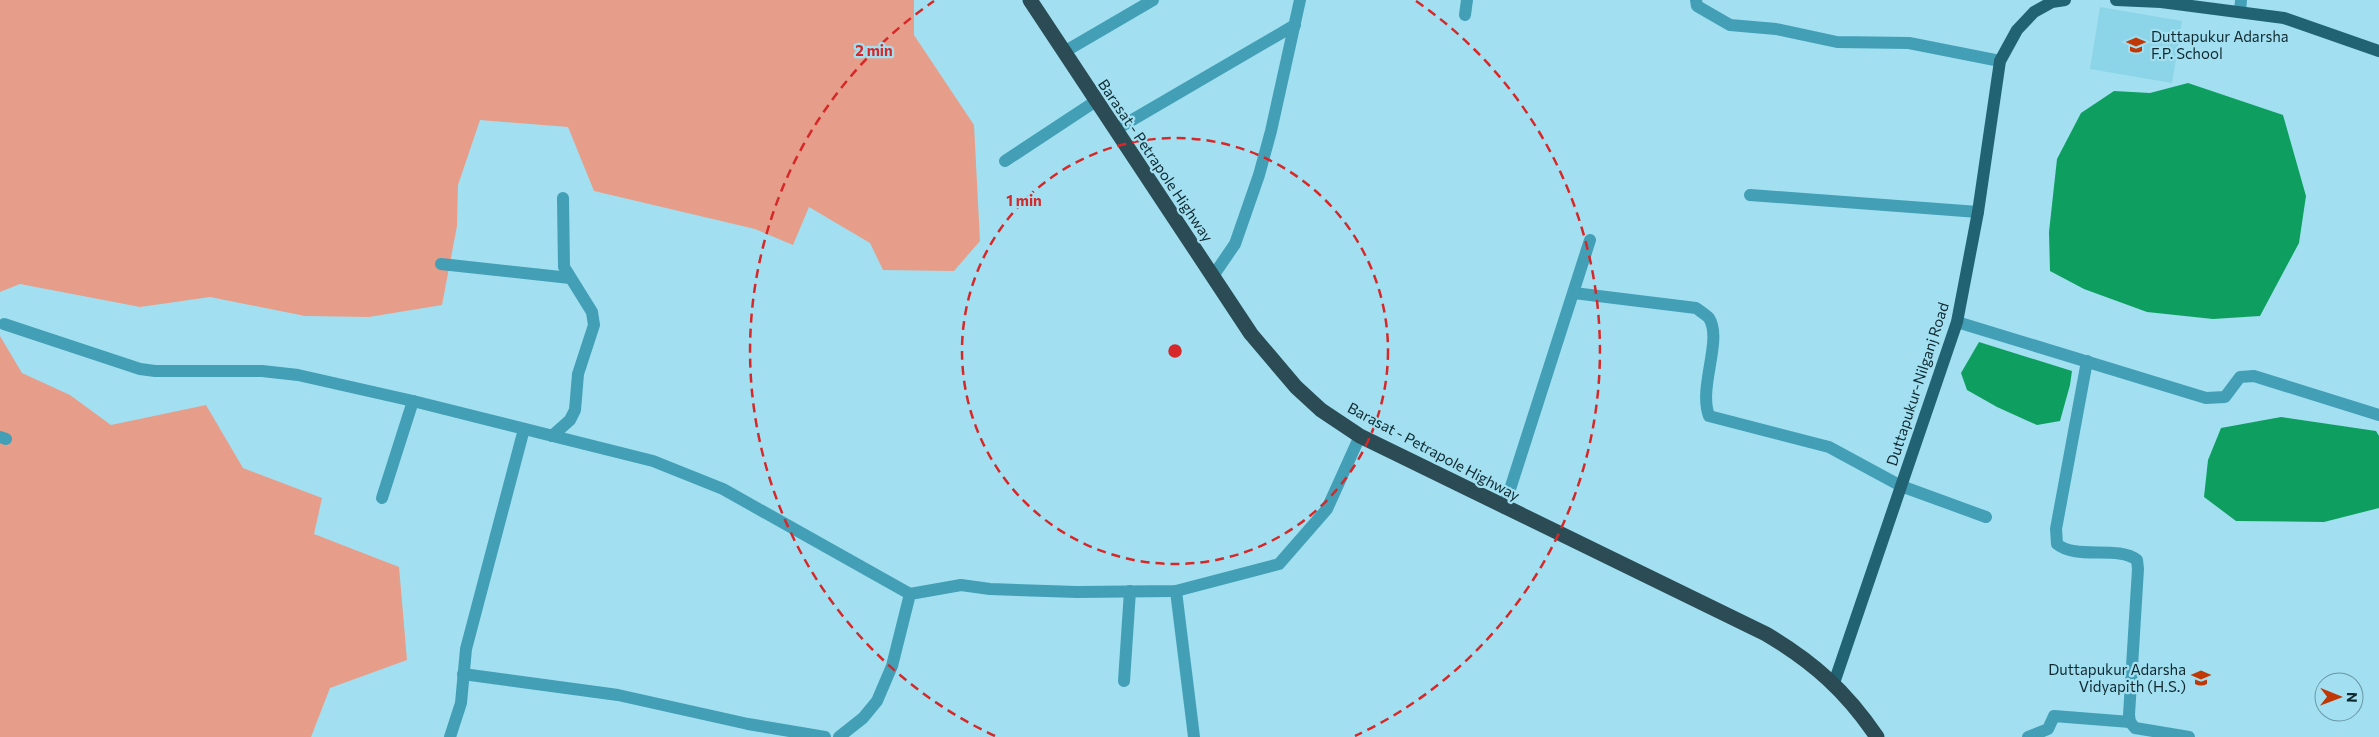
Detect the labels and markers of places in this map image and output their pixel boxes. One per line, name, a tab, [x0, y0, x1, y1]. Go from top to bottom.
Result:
place label: Duttapukur Adarsha F.P. School	[2151, 27, 2289, 62]
school or university icon: Duttapukur Adarsha F.P. School	[2125, 34, 2147, 56]
centre of rings	[1166, 342, 1184, 360]
place label: Duttapukur Adarsha Vidyapith (H.S.)	[2048, 660, 2186, 695]
school or university icon: Duttapukur Adarsha Vidyapith (H.S.)	[2190, 667, 2212, 689]

